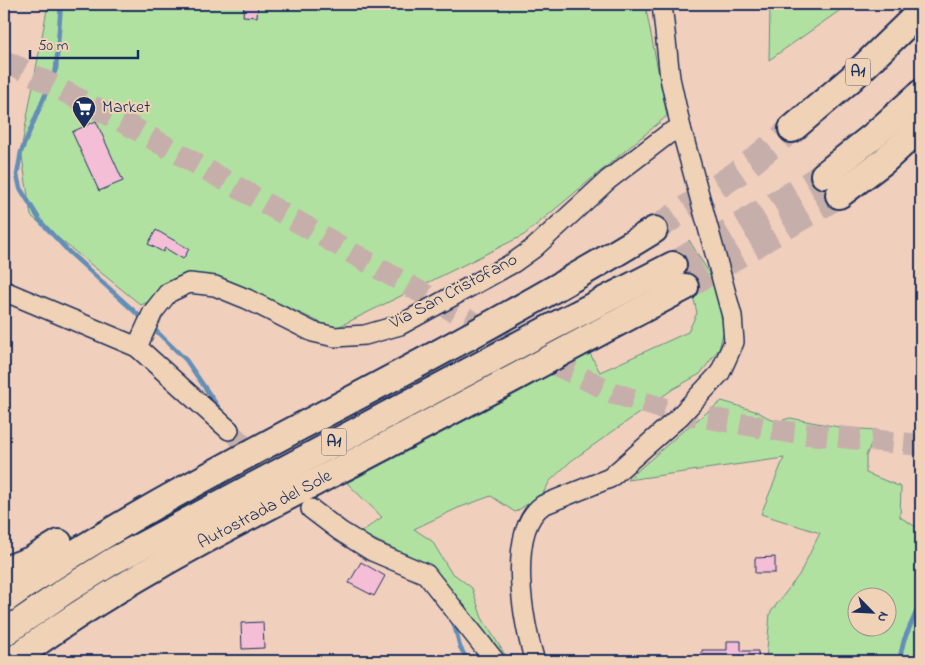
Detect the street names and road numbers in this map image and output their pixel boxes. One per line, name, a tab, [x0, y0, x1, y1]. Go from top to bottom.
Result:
road number: A1	[846, 58, 870, 86]
street label: Via San Cristofano	[385, 247, 522, 337]
road number: A1	[322, 428, 346, 456]
street label: Autostrada del Sole	[193, 463, 338, 556]

